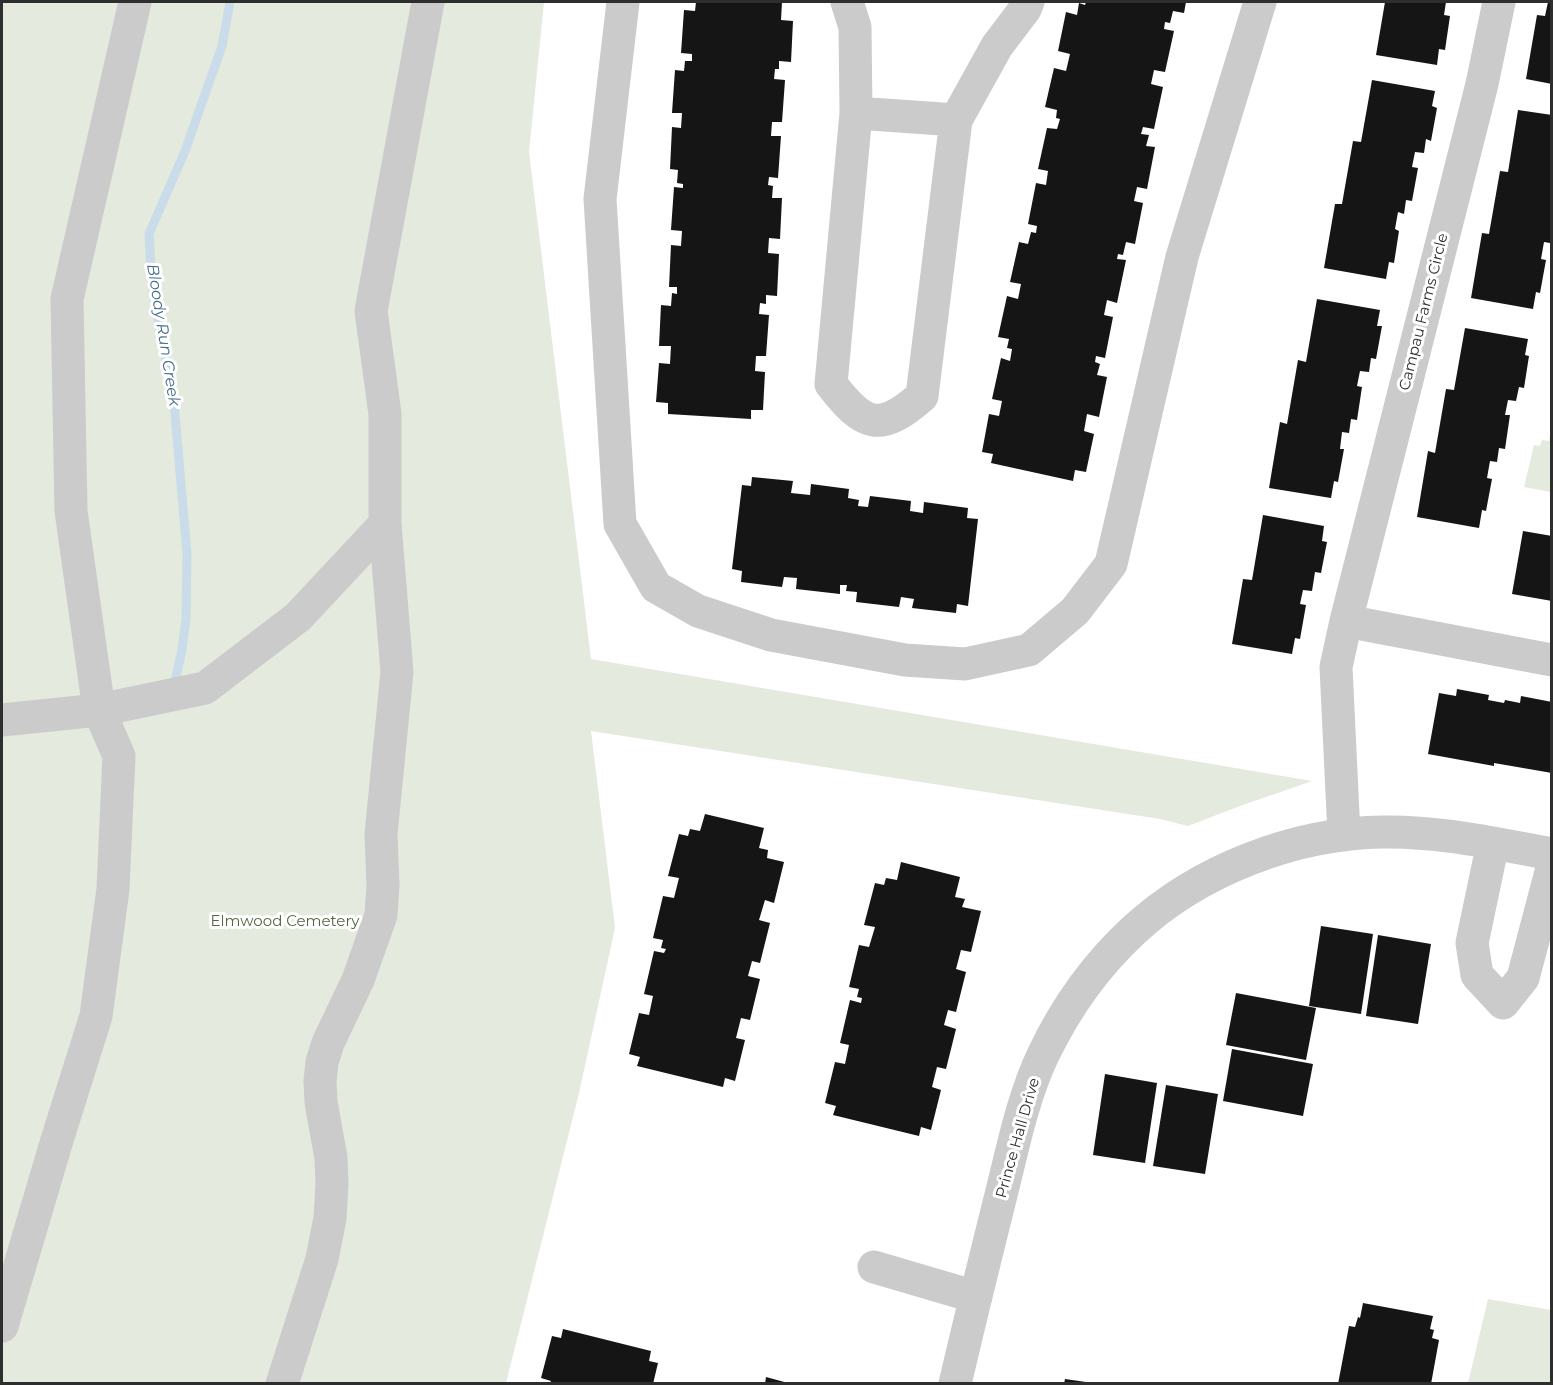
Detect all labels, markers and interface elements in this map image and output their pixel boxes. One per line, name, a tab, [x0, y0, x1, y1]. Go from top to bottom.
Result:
street label: Campau Farms Circle	[1396, 232, 1452, 392]
water label: Bloody Run Creek	[142, 262, 184, 408]
park label: Elmwood Cemetery	[211, 913, 359, 931]
street label: Prince Hall Drive	[992, 1076, 1044, 1200]

